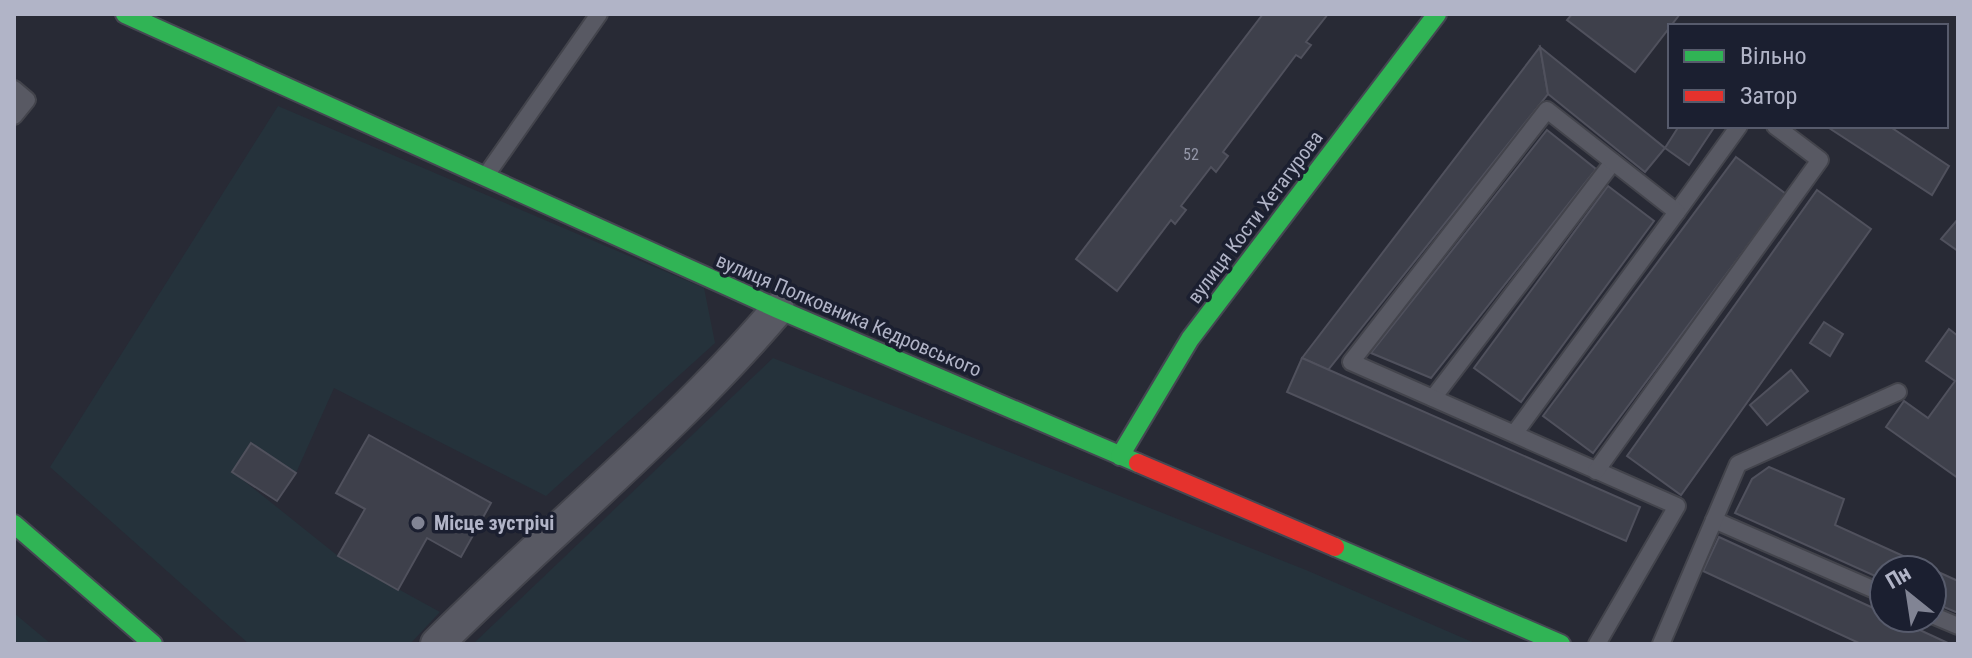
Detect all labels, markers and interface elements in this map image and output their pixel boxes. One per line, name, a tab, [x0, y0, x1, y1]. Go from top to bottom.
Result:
legend	[1668, 24, 1948, 128]
text: Вільно	[1740, 42, 1807, 70]
text: Затор	[1740, 82, 1797, 110]
street label: вулиця Кости Хетагурова	[1182, 126, 1328, 308]
house number: 52	[1183, 145, 1199, 164]
street label: вулиця Полковника Кедровського	[713, 248, 985, 382]
place label: Місце зустрічі	[434, 511, 554, 535]
marker: Місце зустрічі	[409, 514, 427, 532]
north arrow	[1868, 554, 1948, 634]
text: Пн	[1881, 560, 1915, 594]

